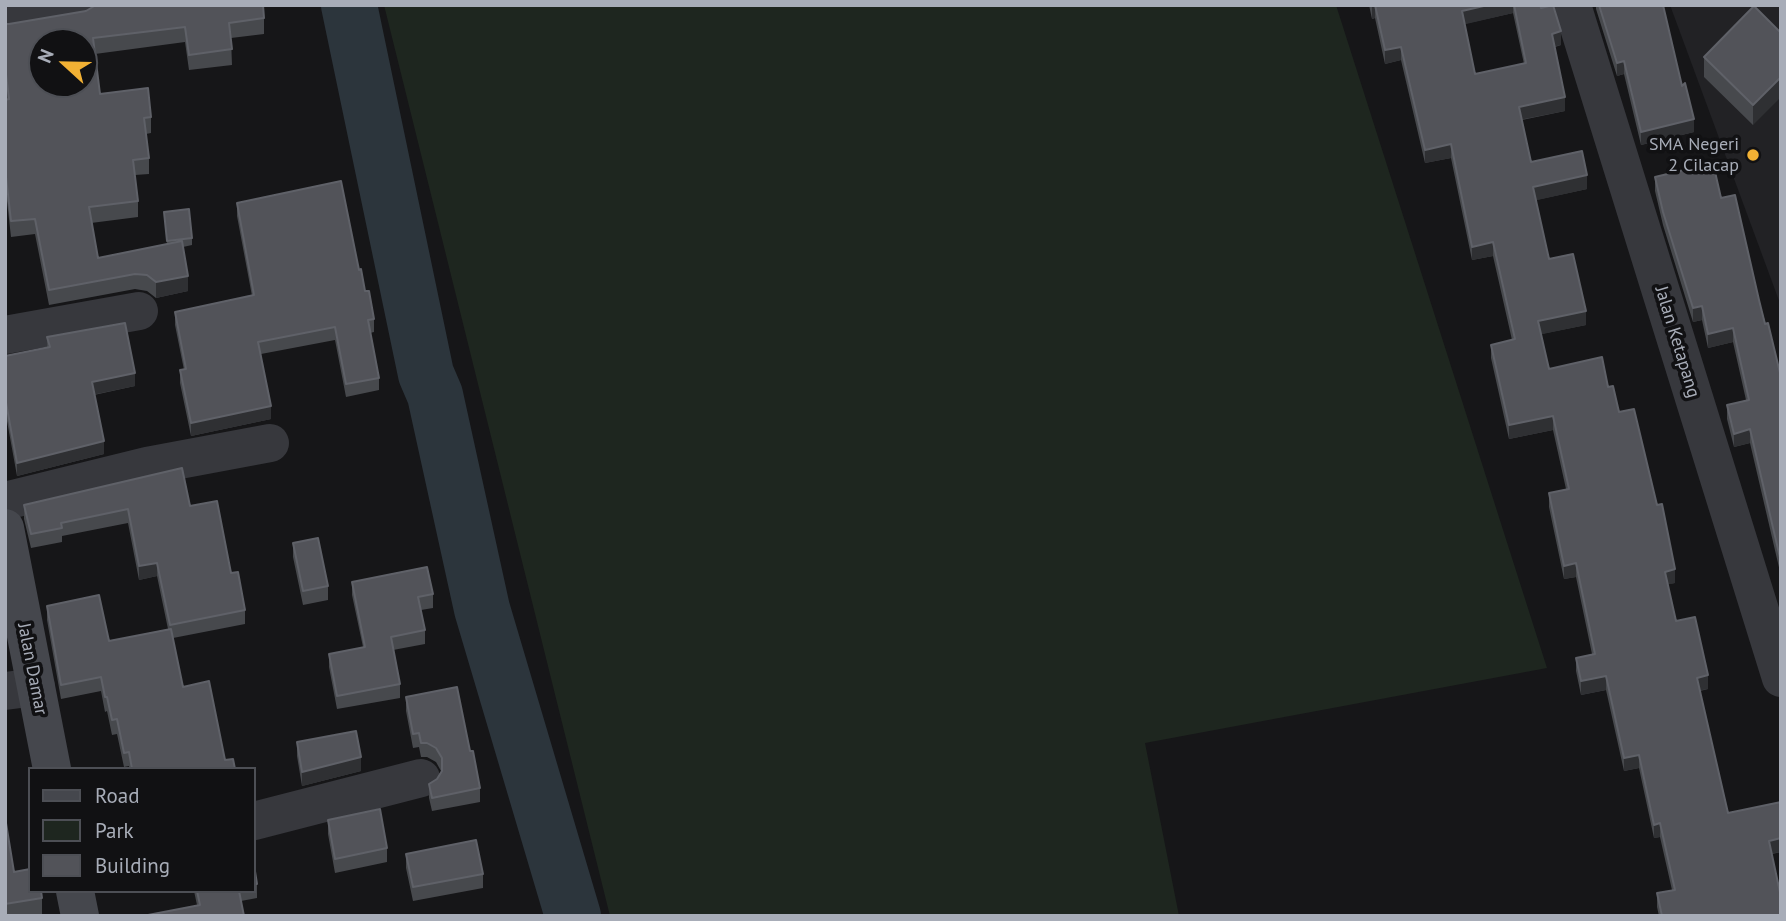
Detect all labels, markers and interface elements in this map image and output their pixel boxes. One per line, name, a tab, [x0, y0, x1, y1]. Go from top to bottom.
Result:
north arrow	[28, 28, 98, 98]
text: N	[32, 46, 59, 66]
place label: SMA Negeri 2 Cilacap	[1649, 134, 1739, 176]
marker: SMA Negeri 2 Cilacap	[1745, 147, 1761, 163]
street label: Jalan Ketapang	[1650, 284, 1704, 400]
street label: Jalan Damar	[12, 621, 52, 717]
legend	[28, 767, 256, 893]
text: Road	[95, 782, 139, 809]
text: Park	[95, 817, 134, 844]
text: Building	[95, 852, 170, 879]

